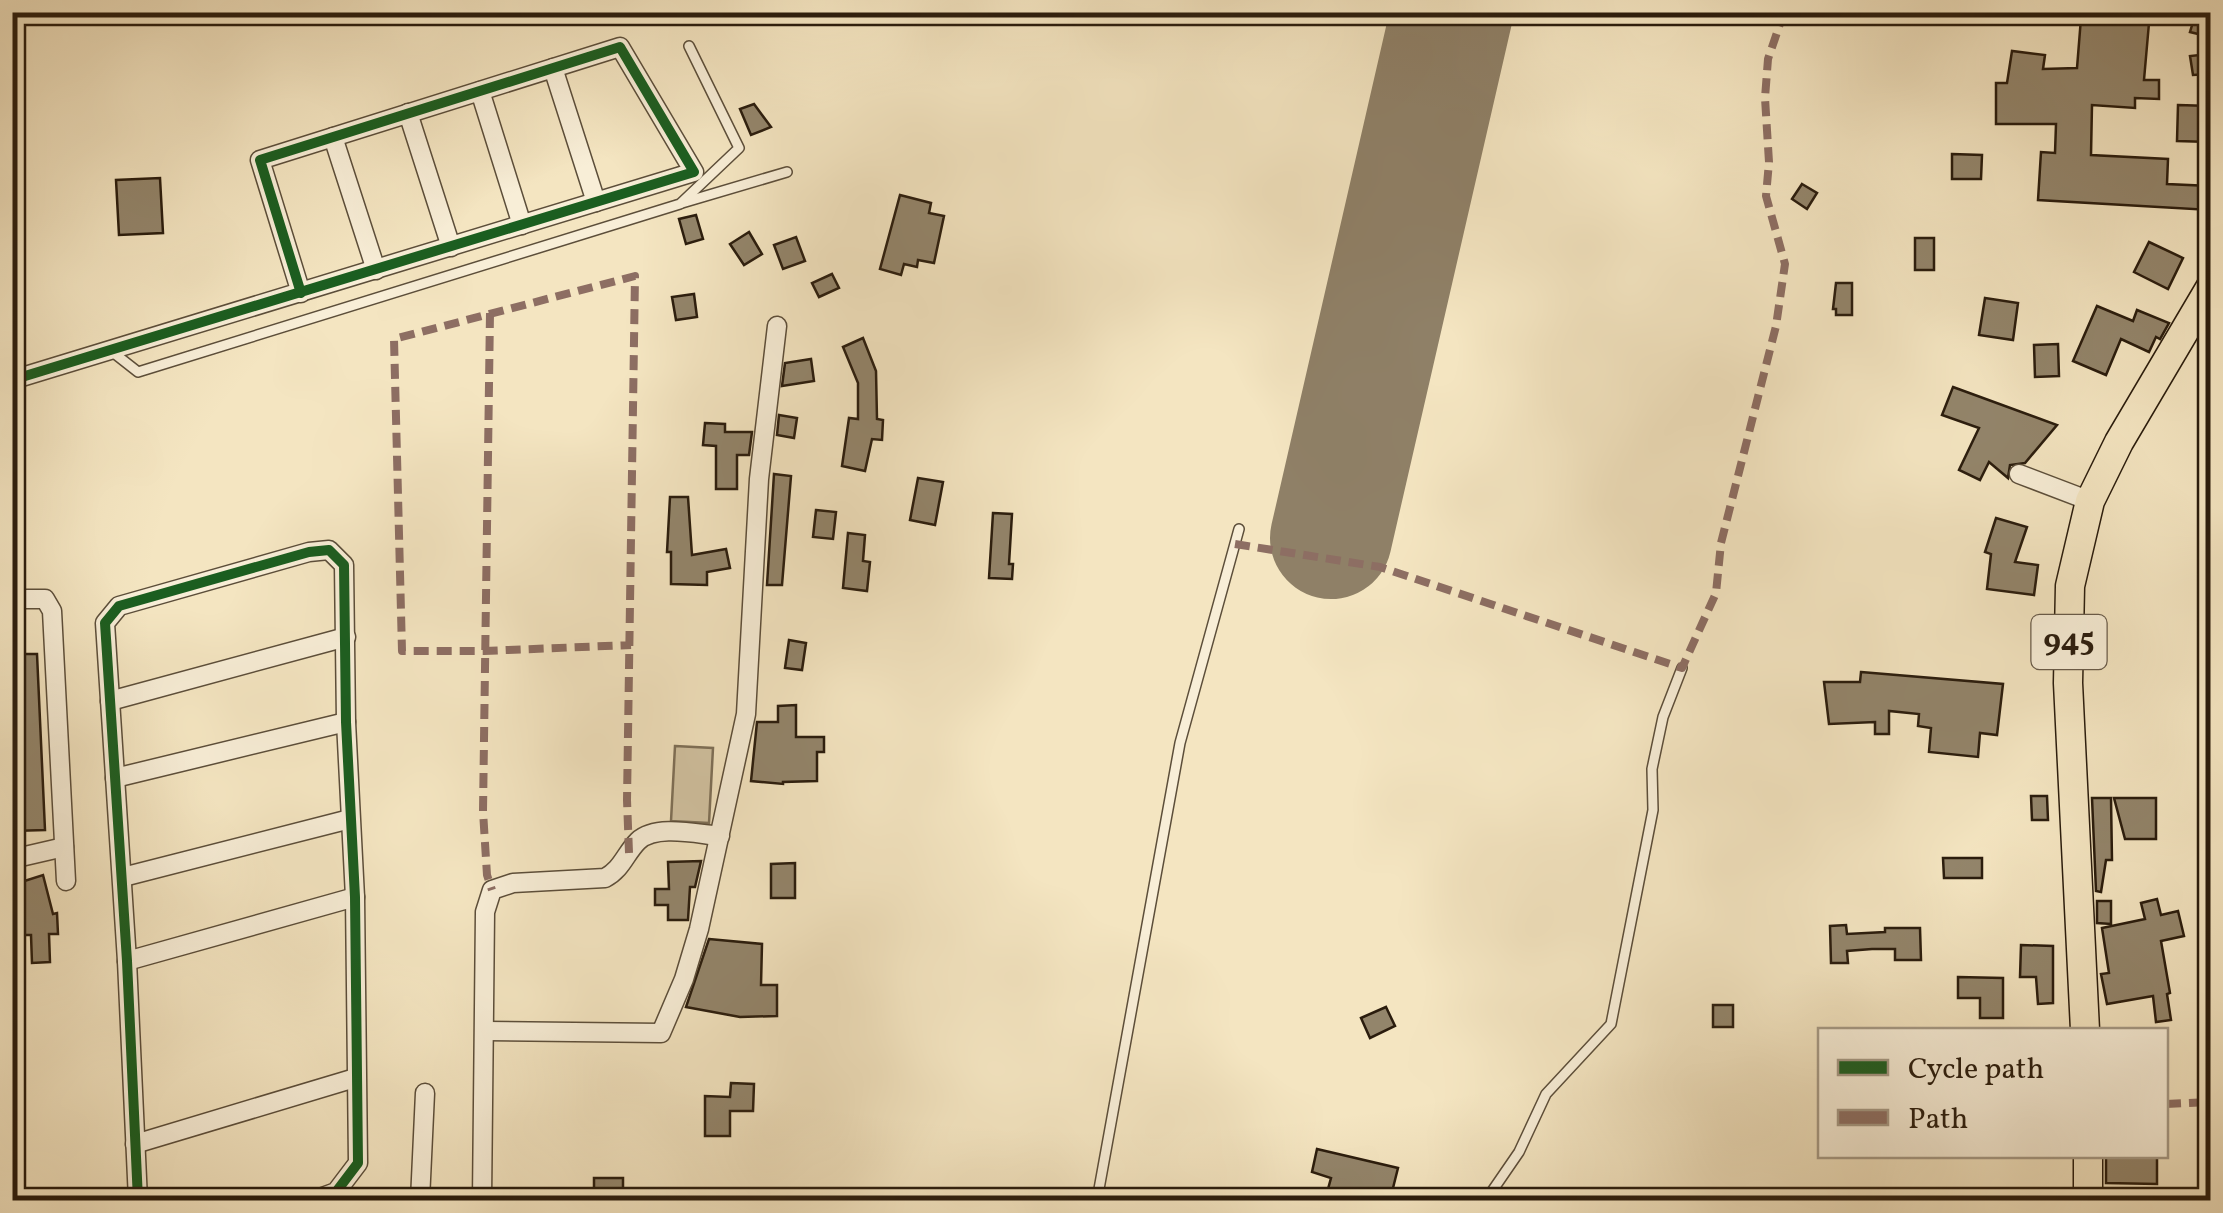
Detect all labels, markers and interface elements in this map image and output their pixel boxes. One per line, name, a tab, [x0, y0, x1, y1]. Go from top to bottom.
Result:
road number: 945	[2032, 615, 2106, 669]
legend	[1818, 1028, 2168, 1158]
text: Cycle path	[1908, 1049, 2044, 1091]
text: Path	[1908, 1099, 1968, 1141]

